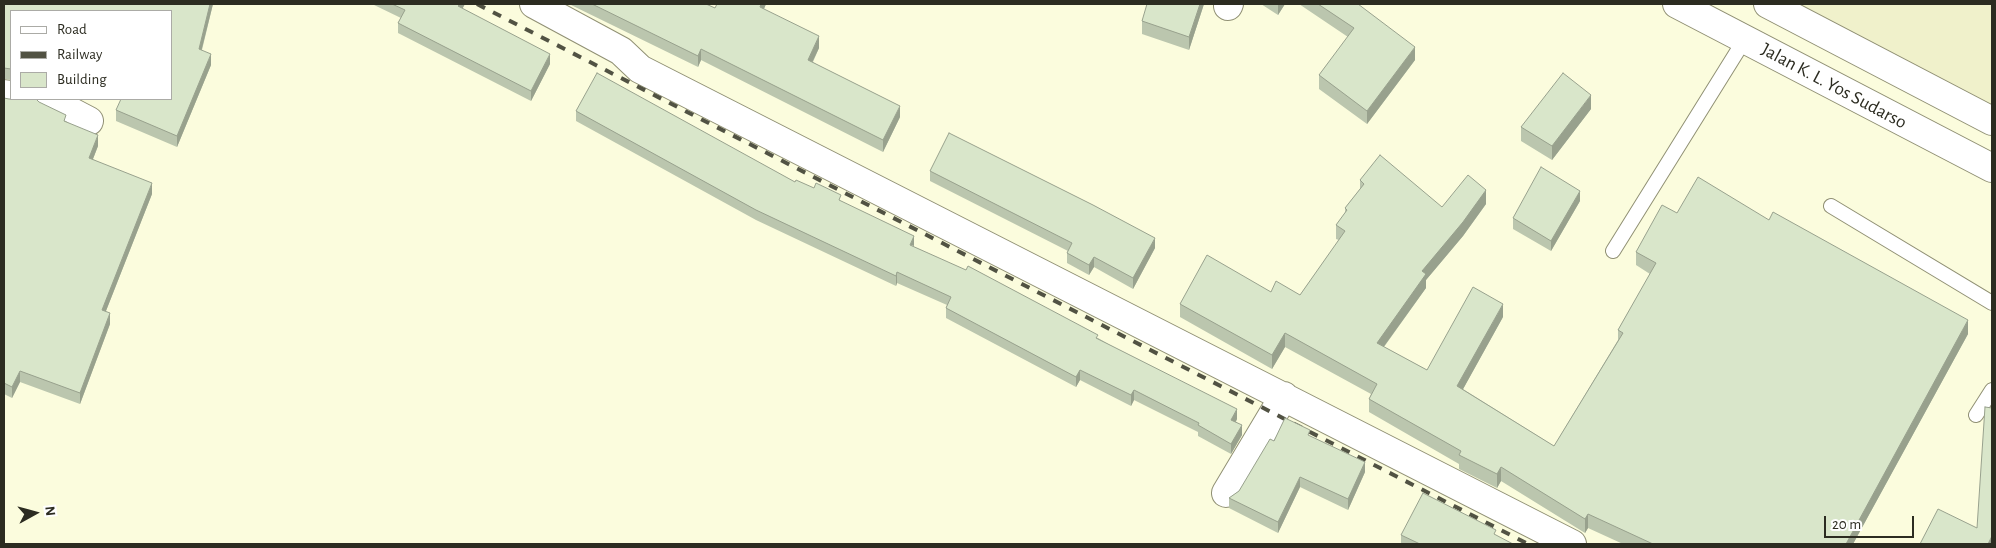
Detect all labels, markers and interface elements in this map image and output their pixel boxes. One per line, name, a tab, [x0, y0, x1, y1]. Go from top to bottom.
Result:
legend	[10, 10, 172, 100]
text: Road	[57, 22, 87, 37]
street label: Jalan K. L. Yos Sudarso	[1757, 38, 1911, 134]
text: Railway	[57, 47, 102, 62]
text: Building	[57, 72, 107, 87]
north arrow	[10, 488, 60, 538]
text: N	[42, 505, 57, 517]
scale bar	[1826, 506, 1916, 538]
text: 20 m	[1832, 517, 1861, 532]

